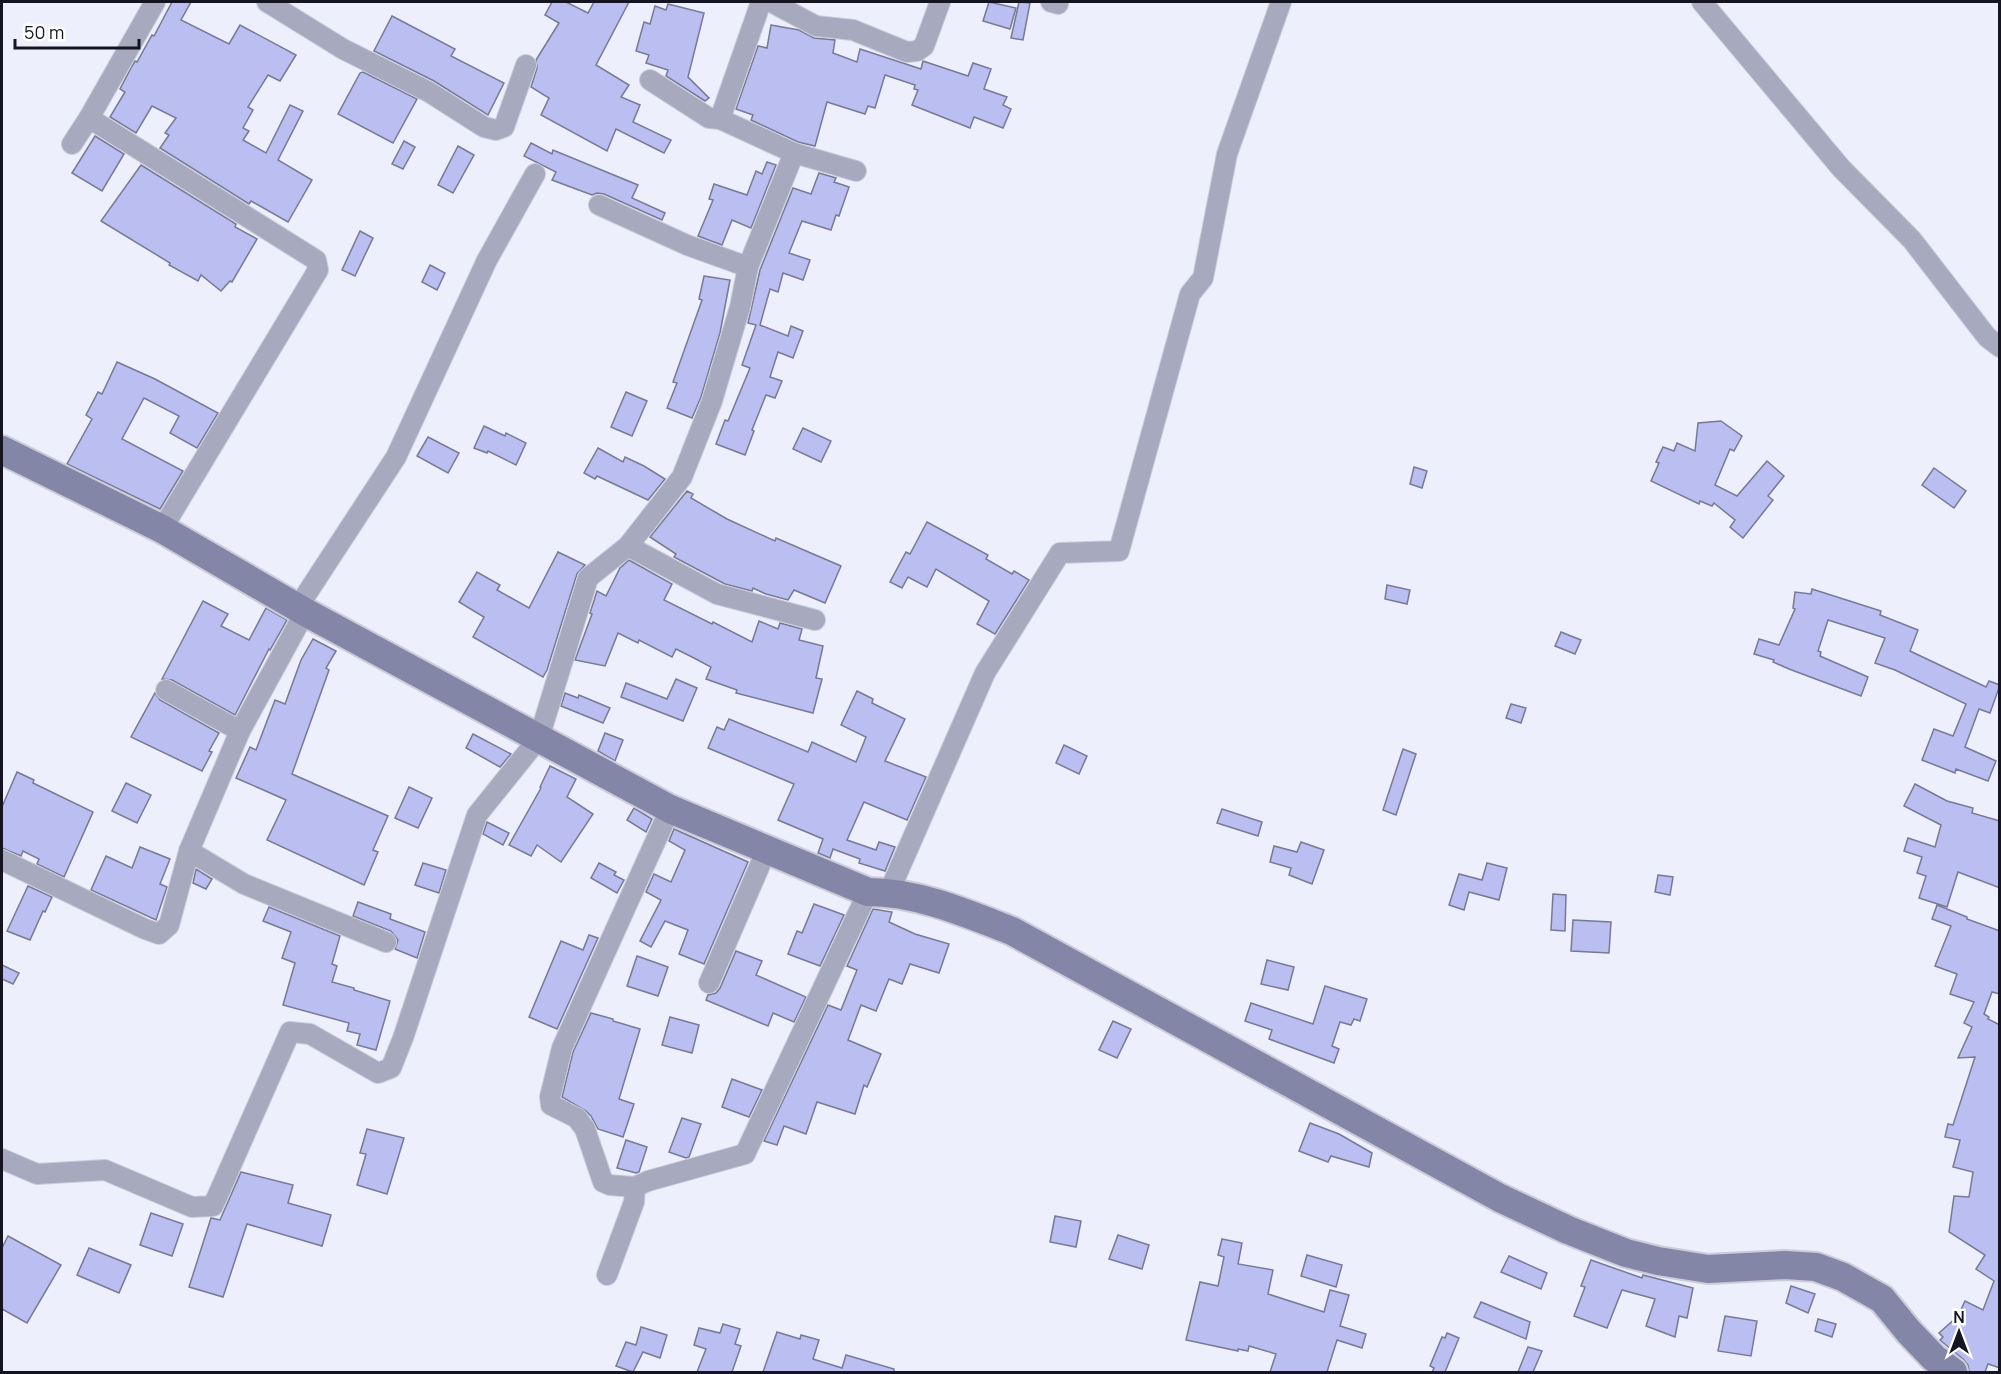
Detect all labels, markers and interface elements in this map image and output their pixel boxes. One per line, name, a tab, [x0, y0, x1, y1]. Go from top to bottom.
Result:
scale bar	[15, 12, 140, 50]
text: 50 m	[24, 20, 64, 44]
north arrow	[1929, 1302, 1989, 1362]
text: N	[1953, 1306, 1965, 1328]

